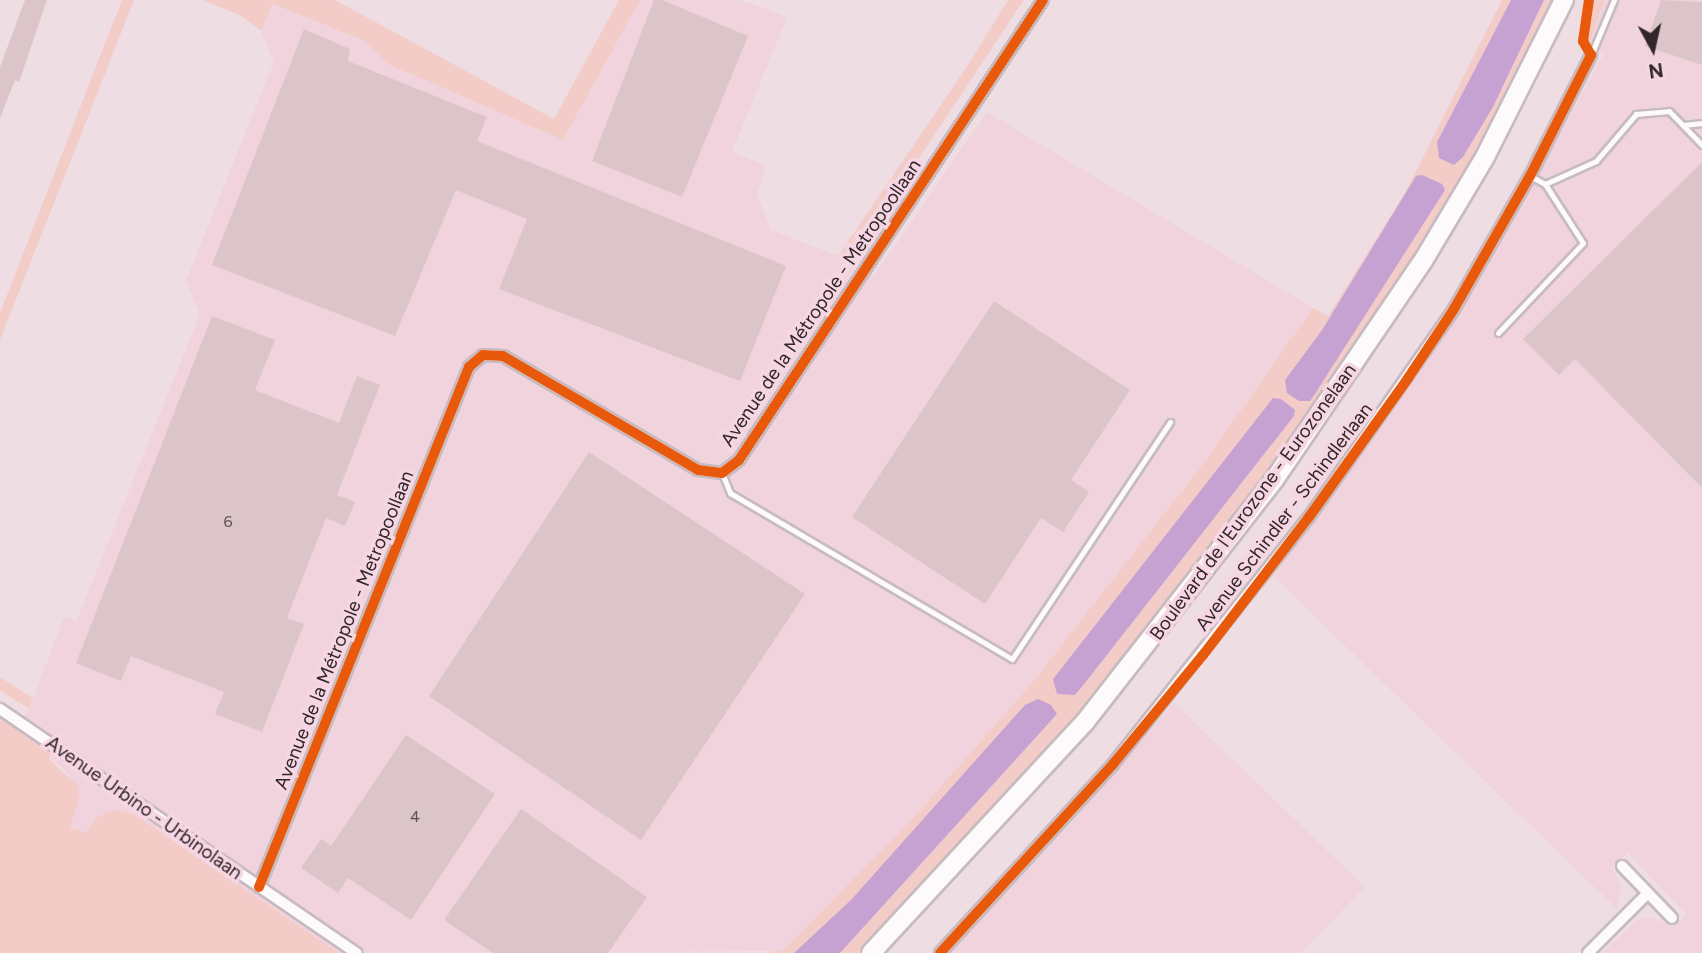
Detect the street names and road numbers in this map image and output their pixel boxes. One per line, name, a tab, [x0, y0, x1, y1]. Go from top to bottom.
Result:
street label: Avenue de la Métropole - Metropoollaan	[716, 155, 926, 451]
street label: Boulevard de l'Eurozone - Eurozonelaan	[1145, 359, 1361, 645]
street label: Avenue Schindler - Schindlerlaan	[1191, 398, 1377, 636]
street label: Avenue de la Métropole - Metropoollaan	[269, 467, 419, 793]
street label: Avenue Urbino - Urbinolaan	[41, 731, 247, 885]

